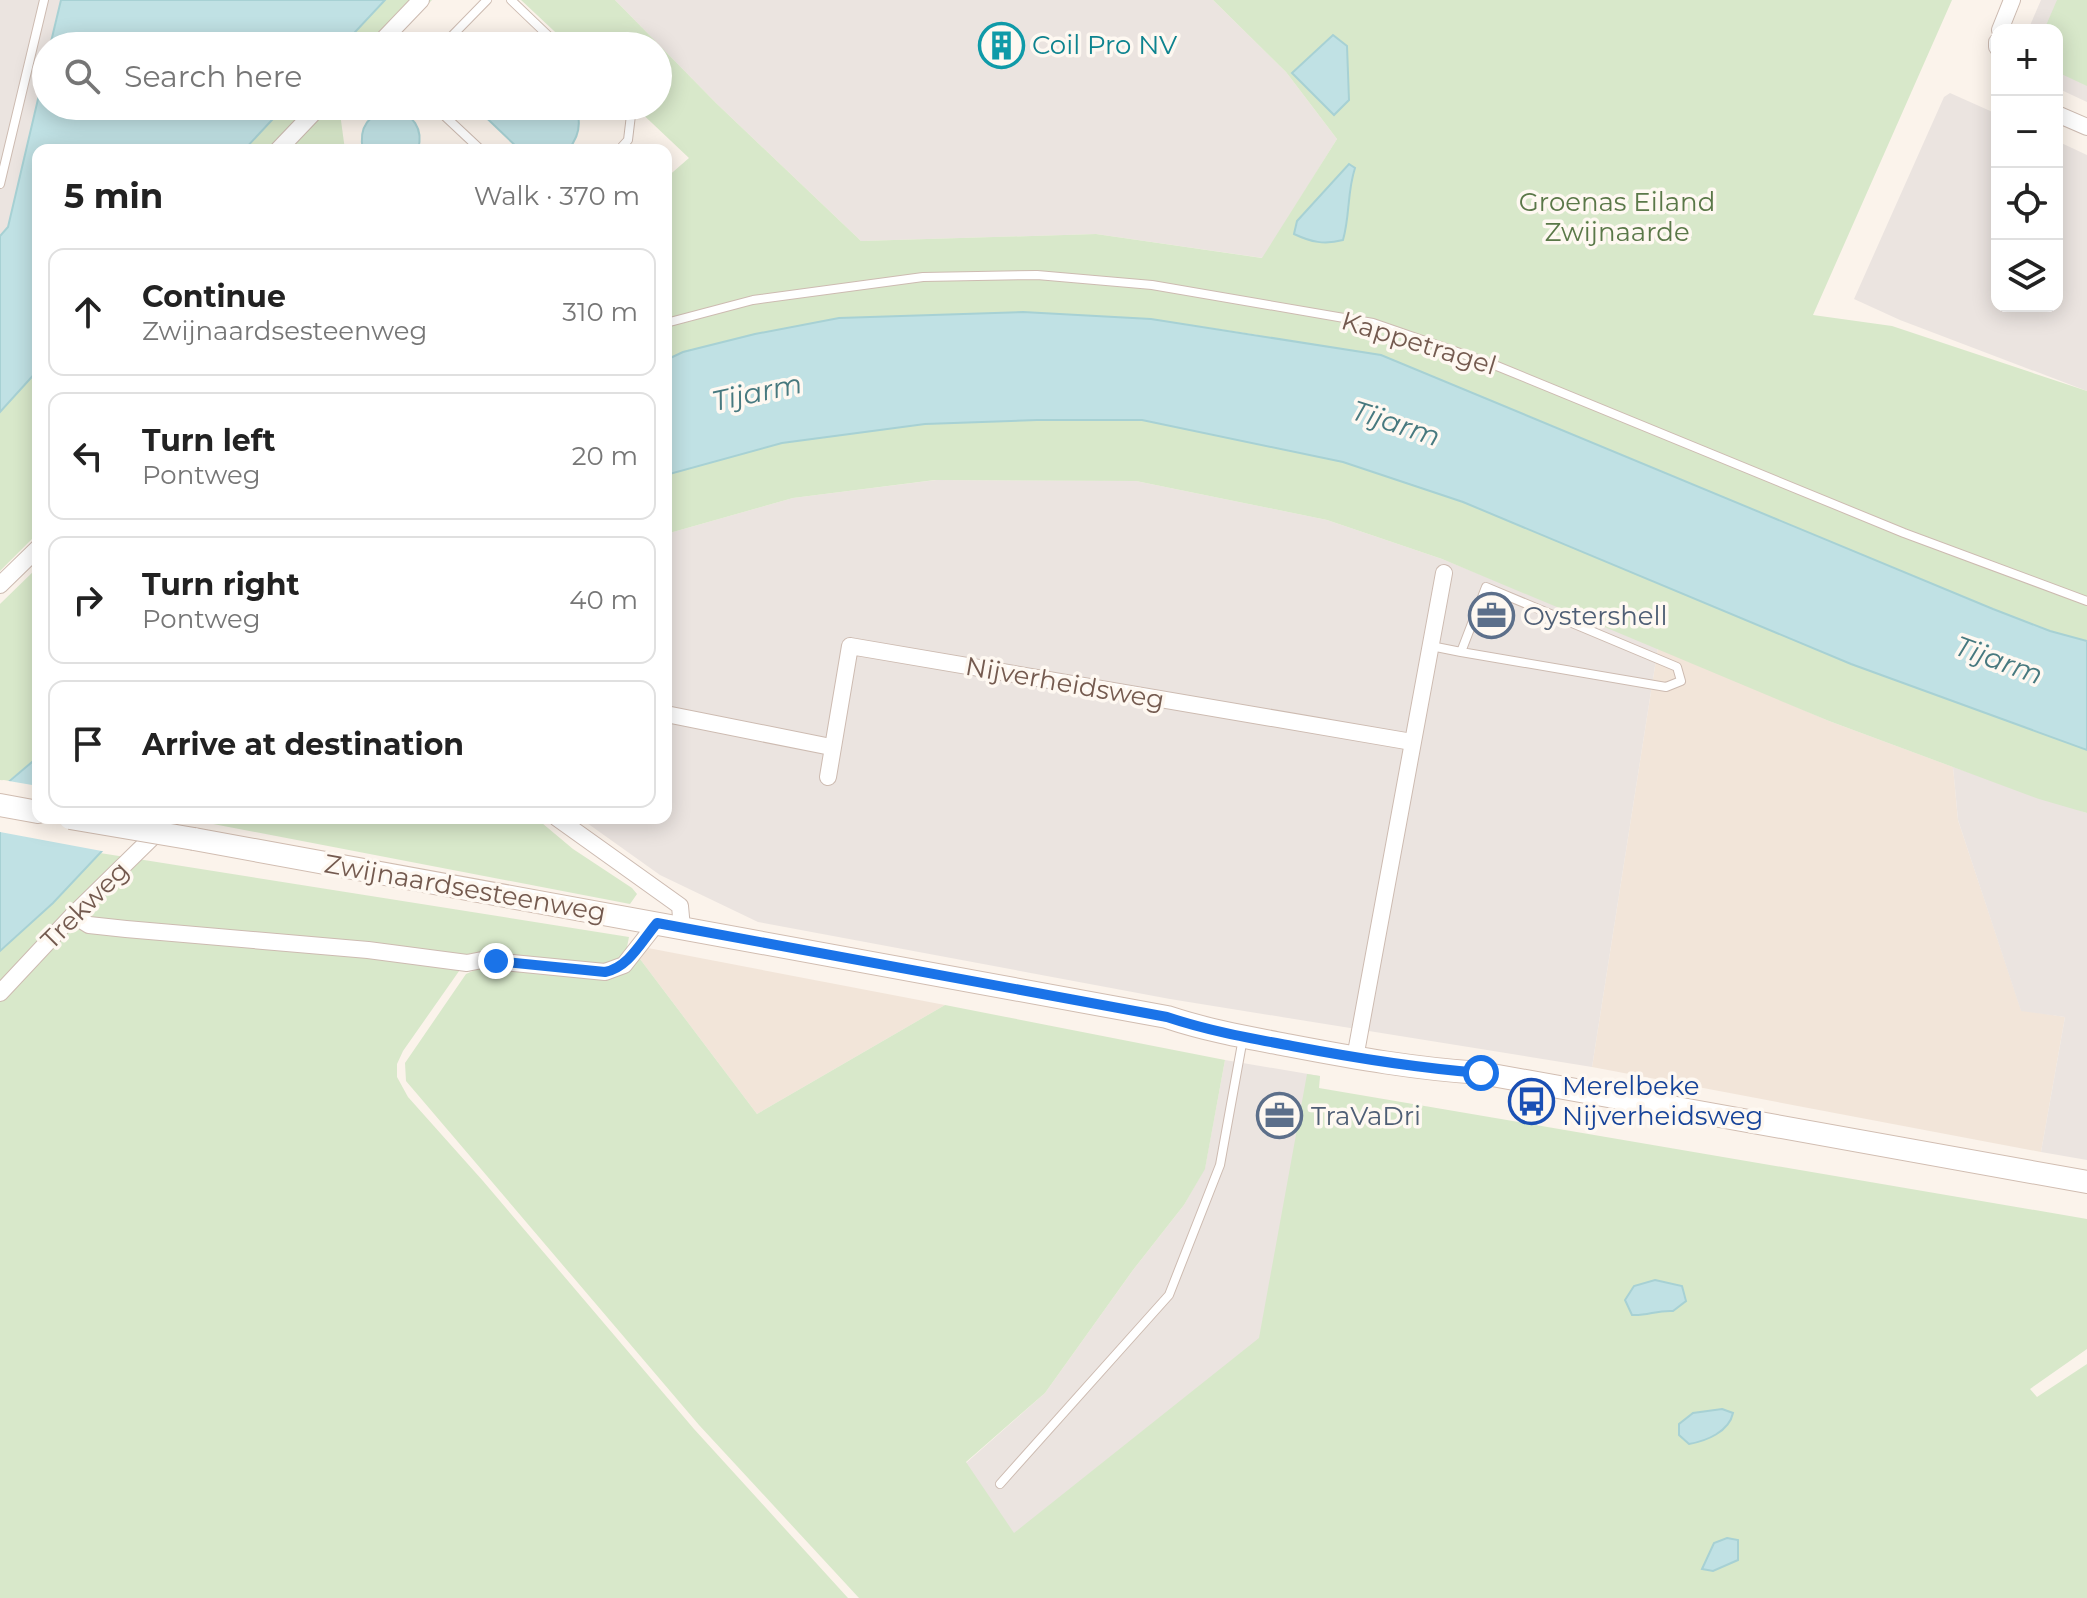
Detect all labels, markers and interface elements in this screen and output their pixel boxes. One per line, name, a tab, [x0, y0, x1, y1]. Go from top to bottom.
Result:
building icon: Coil Pro NV	[977, 21, 1025, 69]
map controls	[1991, 24, 2063, 312]
button: +	[1991, 24, 2063, 96]
place label: Coil Pro NV	[1032, 29, 1178, 61]
search box	[32, 32, 672, 120]
icon: search	[60, 54, 104, 98]
text: Search here	[124, 58, 302, 95]
button: −	[1991, 96, 2063, 168]
button: locate	[1991, 168, 2063, 240]
text: 5 min	[64, 175, 163, 217]
text: Walk · 370 m	[474, 180, 640, 212]
park label: Groenas Eiland Zwijnaarde	[1519, 186, 1715, 248]
button: layers	[1991, 240, 2063, 312]
text: Continue	[142, 278, 286, 315]
icon: ahead	[66, 290, 110, 334]
text: 310 m	[562, 296, 638, 328]
street label: Kappetragel	[1338, 304, 1500, 382]
text: Zwijnaardsesteenweg	[142, 315, 427, 347]
water label: Tijarm	[709, 366, 805, 418]
water label: Tijarm	[1347, 393, 1445, 453]
text: Turn left	[142, 422, 275, 459]
icon: left	[66, 434, 110, 478]
text: 20 m	[572, 440, 638, 472]
text: Pontweg	[142, 459, 261, 491]
text: Turn right	[142, 566, 299, 603]
icon: right	[66, 578, 110, 622]
text: 40 m	[569, 584, 638, 616]
office icon: Oystershell	[1468, 592, 1516, 640]
place label: Oystershell	[1523, 600, 1668, 632]
text: Pontweg	[142, 603, 261, 635]
water label: Tijarm	[1950, 628, 2048, 692]
street label: Nijverheidsweg	[963, 650, 1167, 716]
icon: arrive	[66, 722, 110, 766]
text: Arrive at destination	[142, 726, 464, 763]
street label: Zwijnaardsesteenweg	[322, 847, 608, 929]
street label: Trekweg	[34, 854, 136, 956]
route end	[478, 943, 514, 979]
route start	[1463, 1055, 1499, 1091]
place label: Merelbeke Nijverheidsweg	[1562, 1070, 1763, 1132]
bus stop icon: Merelbeke Nijverheidsweg	[1507, 1077, 1555, 1125]
office icon: TraVaDri	[1256, 1092, 1304, 1140]
place label: TraVaDri	[1311, 1100, 1421, 1132]

